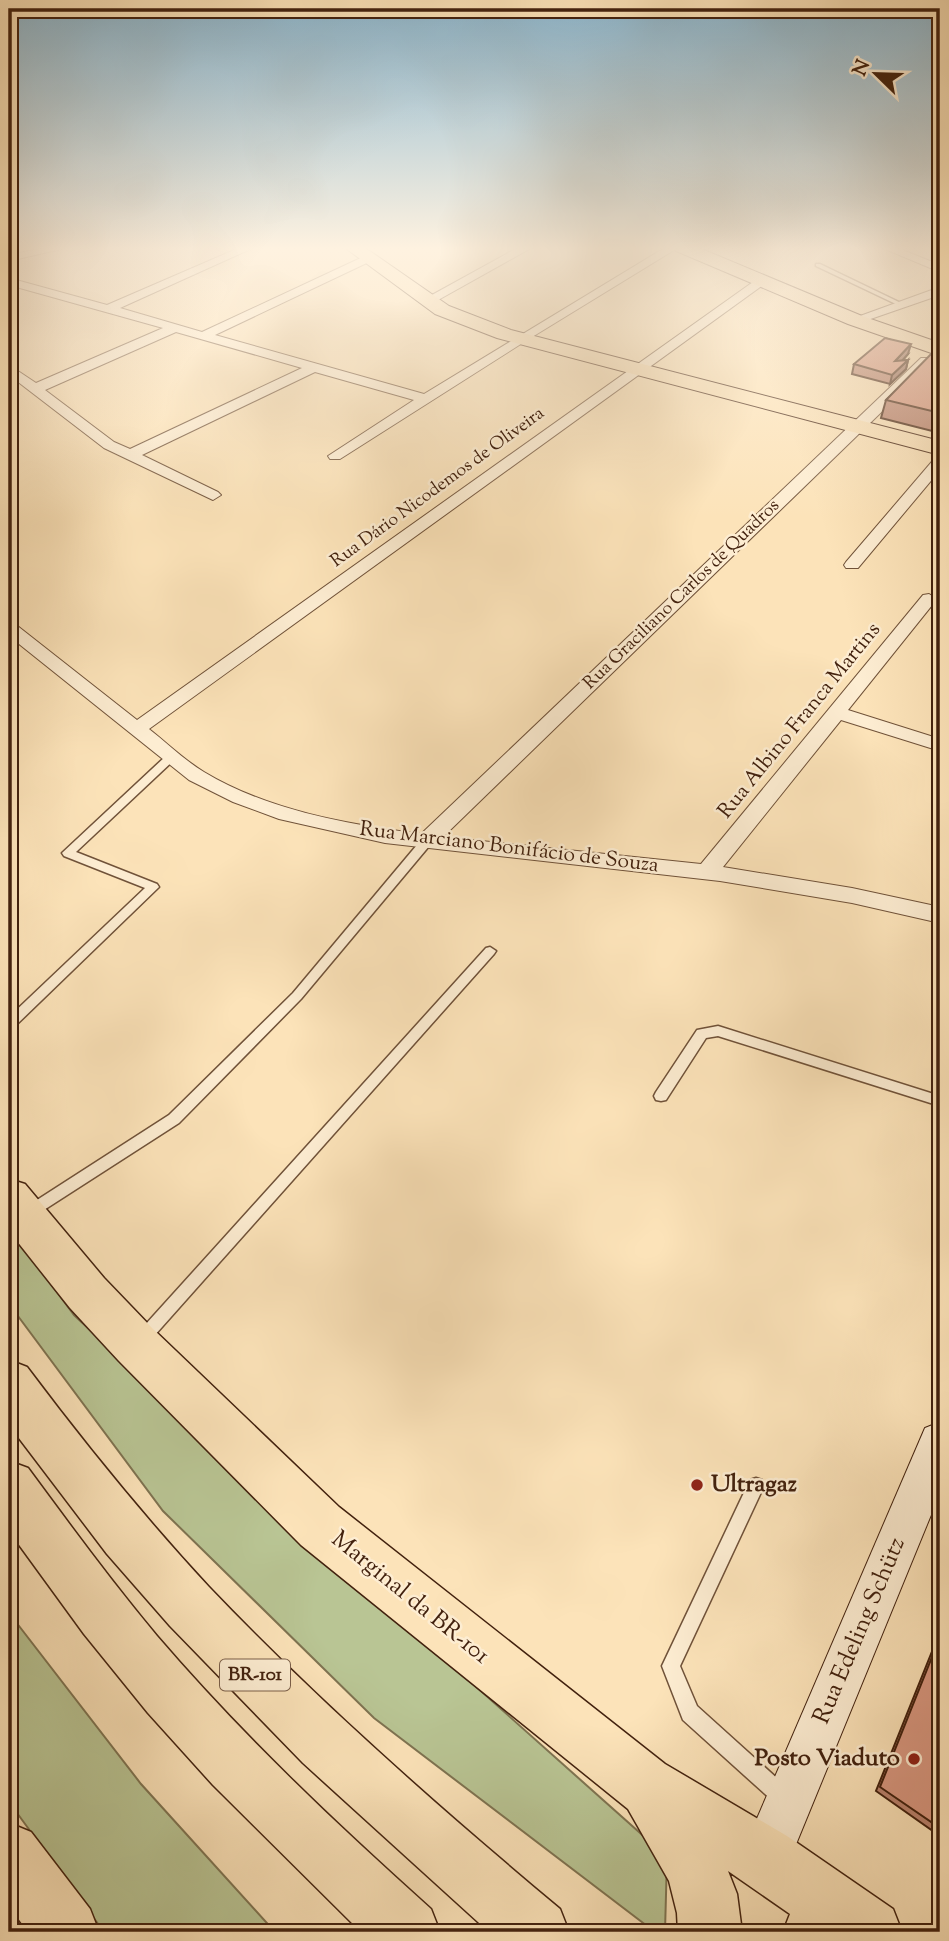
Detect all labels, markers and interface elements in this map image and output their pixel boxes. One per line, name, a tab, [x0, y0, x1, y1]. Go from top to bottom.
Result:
north arrow	[841, 38, 911, 108]
text: N	[847, 56, 878, 81]
street label: Rua Dário Nicodemos de Oliveira	[326, 401, 550, 575]
street label: Rua Graciliano Carlos de Quadros	[578, 494, 786, 696]
street label: Rua Albino Franca Martins	[711, 617, 889, 825]
street label: Rua Marciano Bonifácio de Souza	[358, 815, 661, 881]
place label: Ultragaz	[711, 1468, 797, 1502]
marker: Ultragaz	[689, 1477, 705, 1493]
street label: Marginal da BR-101	[323, 1523, 497, 1673]
street label: Rua Edeling Schütz	[805, 1532, 915, 1730]
road number: BR-101	[220, 1660, 290, 1690]
place label: Posto Viaduto	[755, 1742, 900, 1776]
marker: Posto Viaduto	[906, 1751, 922, 1767]

